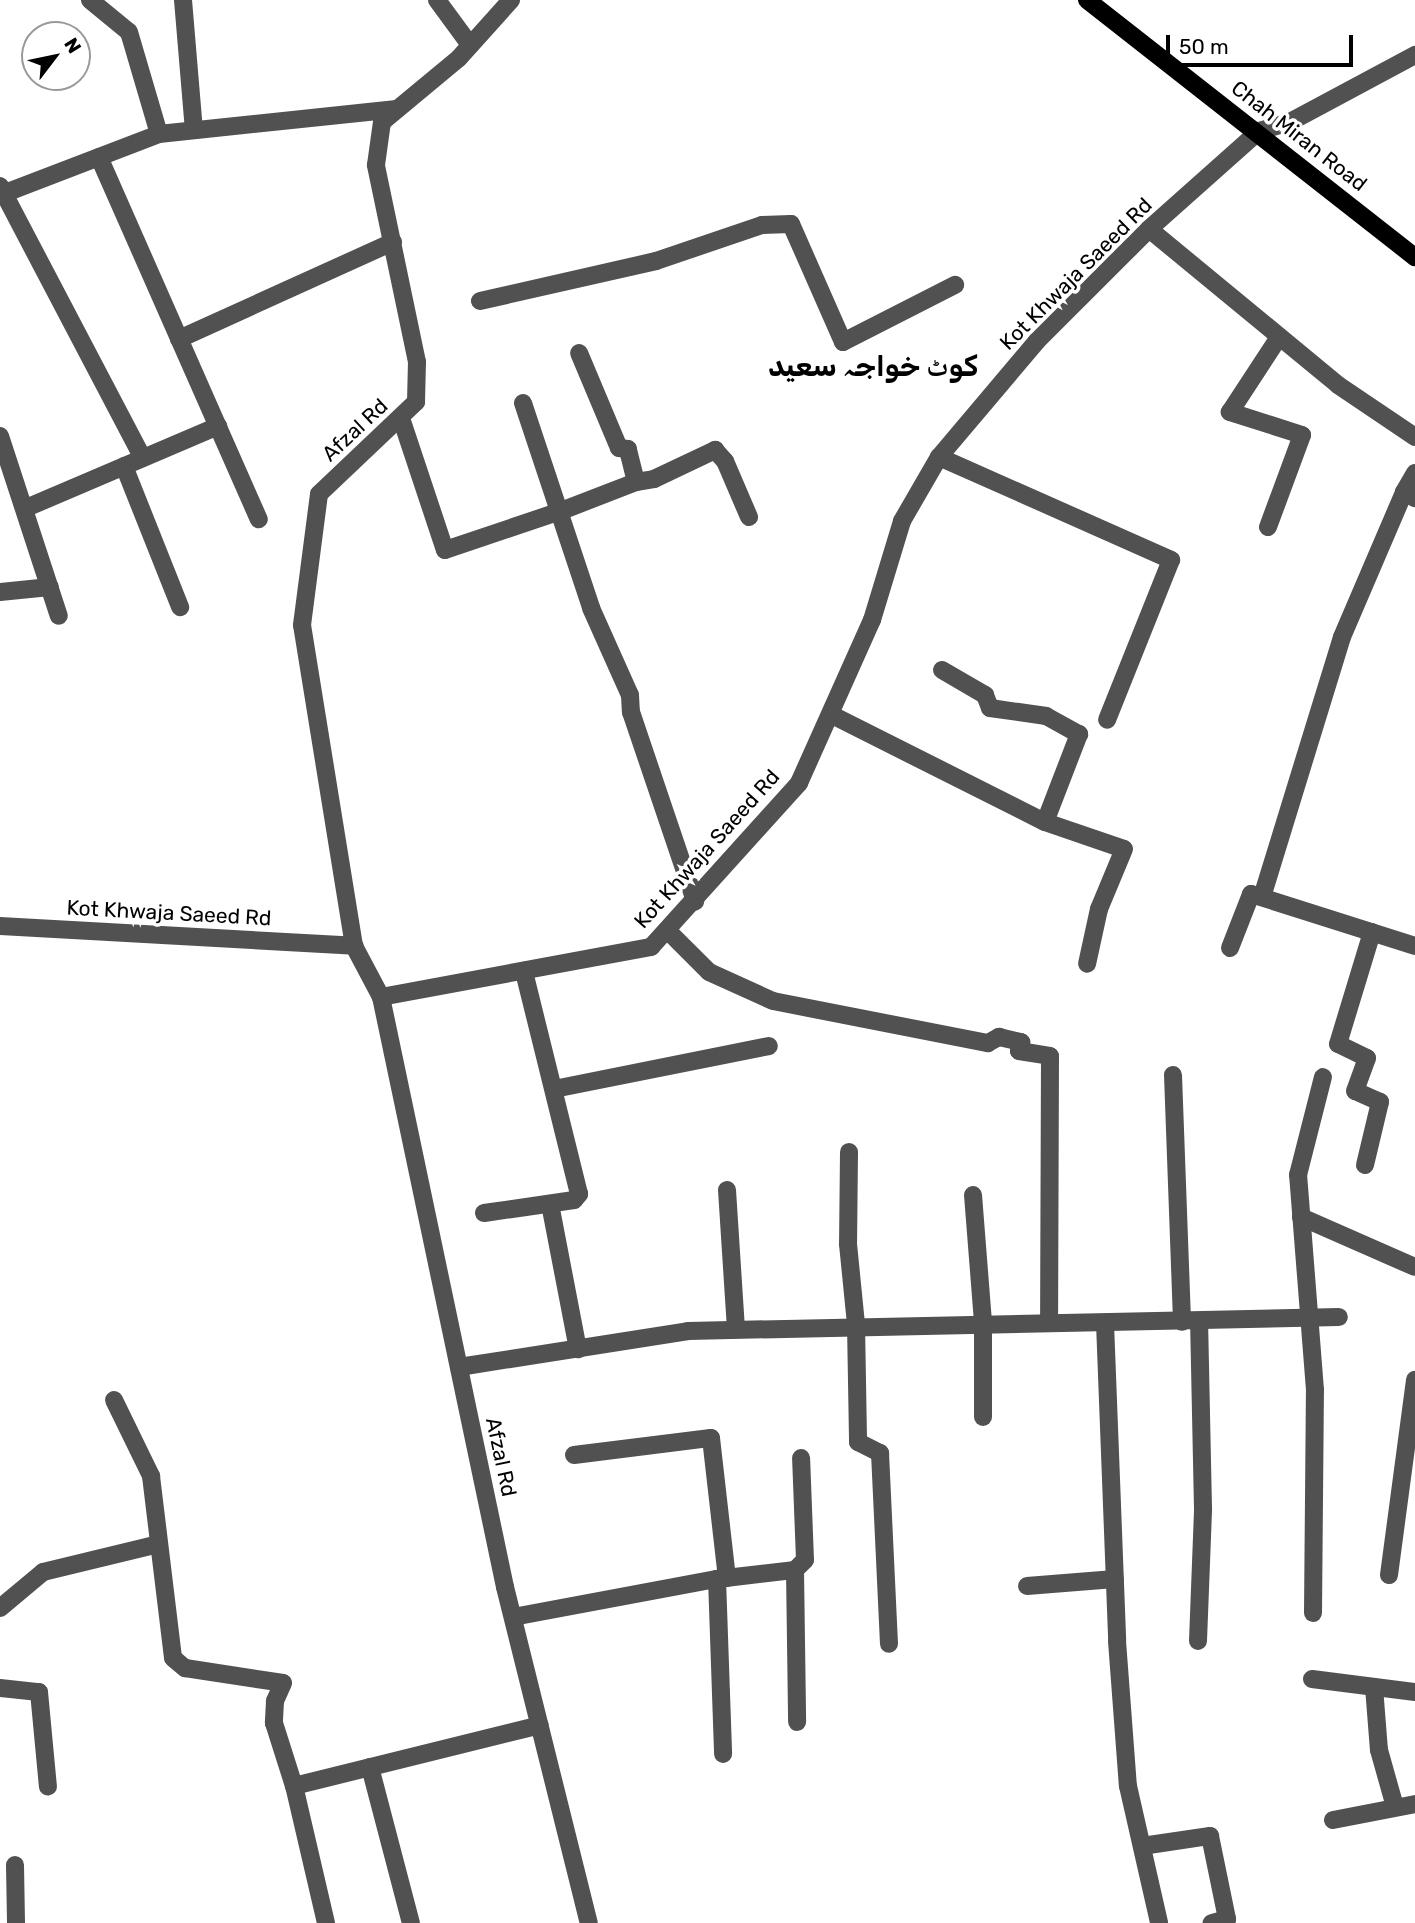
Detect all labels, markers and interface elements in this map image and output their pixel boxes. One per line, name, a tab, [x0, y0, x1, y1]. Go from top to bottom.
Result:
north arrow	[21, 21, 91, 91]
scale bar	[1170, 21, 1357, 65]
text: N	[59, 34, 86, 58]
text: 50 m	[1179, 34, 1229, 59]
street label: Chah Miran Road	[1226, 75, 1372, 197]
street label: Kot Khwaja Saeed Rd	[995, 193, 1157, 355]
district label: کوٹ خواجہ سعید	[768, 350, 978, 384]
street label: Afzal Rd	[317, 393, 393, 467]
street label: Kot Khwaja Saeed Rd	[629, 764, 785, 934]
street label: Kot Khwaja Saeed Rd	[66, 895, 272, 931]
street label: Afzal Rd	[480, 1415, 522, 1499]

